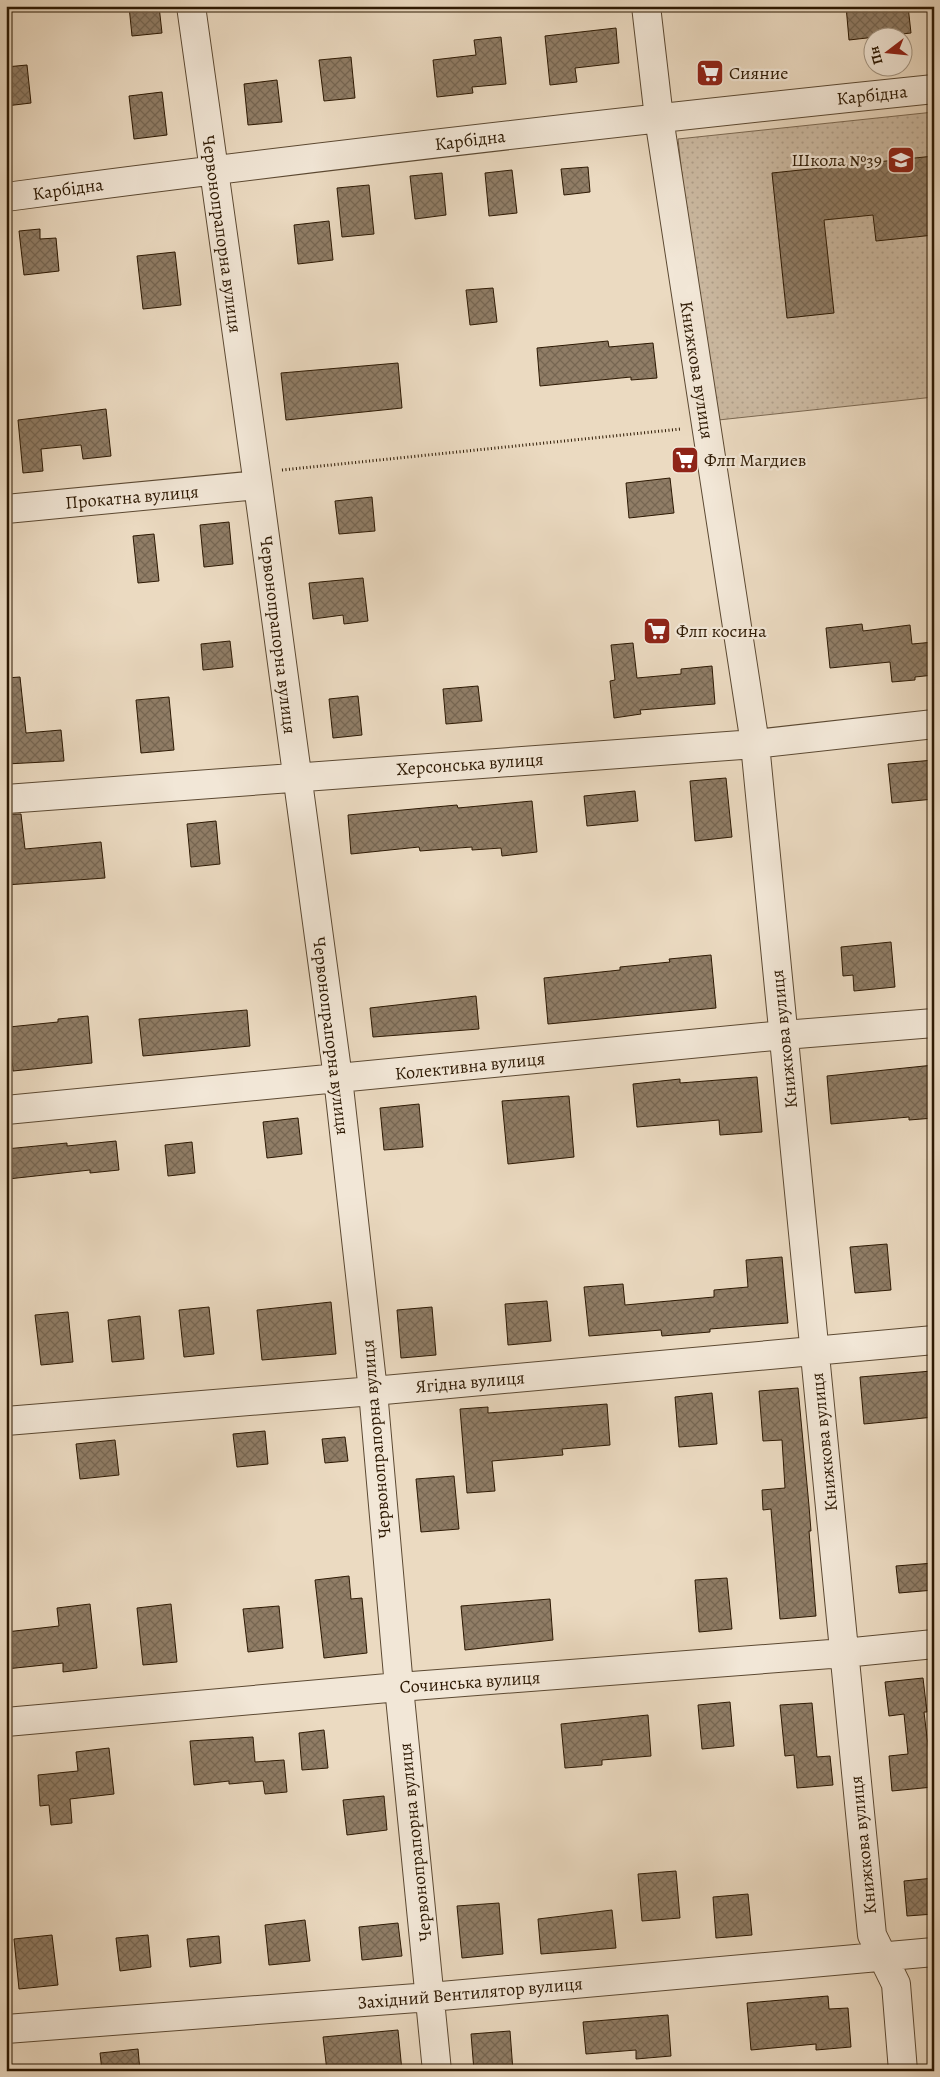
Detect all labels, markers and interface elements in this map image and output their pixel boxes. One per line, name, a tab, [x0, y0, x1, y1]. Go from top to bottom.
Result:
north arrow	[862, 28, 912, 78]
text: Пн	[864, 44, 888, 67]
supermarket icon: Сияние	[695, 58, 725, 88]
place label: Сияние	[729, 61, 788, 85]
street label: Карбідна	[835, 79, 909, 111]
street label: Карбідна	[433, 124, 507, 156]
street label: Червонопрапорна вулиця	[196, 134, 248, 334]
school or university icon: Школа №39	[886, 145, 916, 175]
place label: Школа №39	[791, 148, 882, 172]
street label: Карбідна	[31, 172, 106, 206]
street label: Книжкова вулиця	[674, 299, 720, 441]
supermarket icon: Флп Магдиев	[670, 445, 700, 475]
place label: Флп Магдиев	[704, 448, 806, 472]
street label: Прокатна вулиця	[64, 479, 200, 515]
street label: Червонопрапорна вулиця	[254, 535, 302, 735]
supermarket icon: Флп косина	[642, 616, 672, 646]
place label: Флп косина	[676, 619, 767, 643]
street label: Херсонська вулиця	[396, 747, 544, 781]
street label: Червонопрапорна вулиця	[307, 936, 355, 1136]
street label: Книжкова вулиця	[765, 968, 803, 1110]
street label: Колективна вулиця	[394, 1046, 546, 1086]
street label: Червонопрапорна вулиця	[355, 1339, 397, 1539]
street label: Ягідна вулиця	[414, 1365, 526, 1399]
street label: Книжкова вулиця	[805, 1371, 843, 1513]
street label: Сочинська вулиця	[399, 1665, 541, 1699]
street label: Червонопрапорна вулиця	[393, 1742, 437, 1942]
street label: Книжкова вулиця	[844, 1774, 882, 1916]
street label: Західний Вентилятор вулиця	[356, 1971, 584, 2015]

